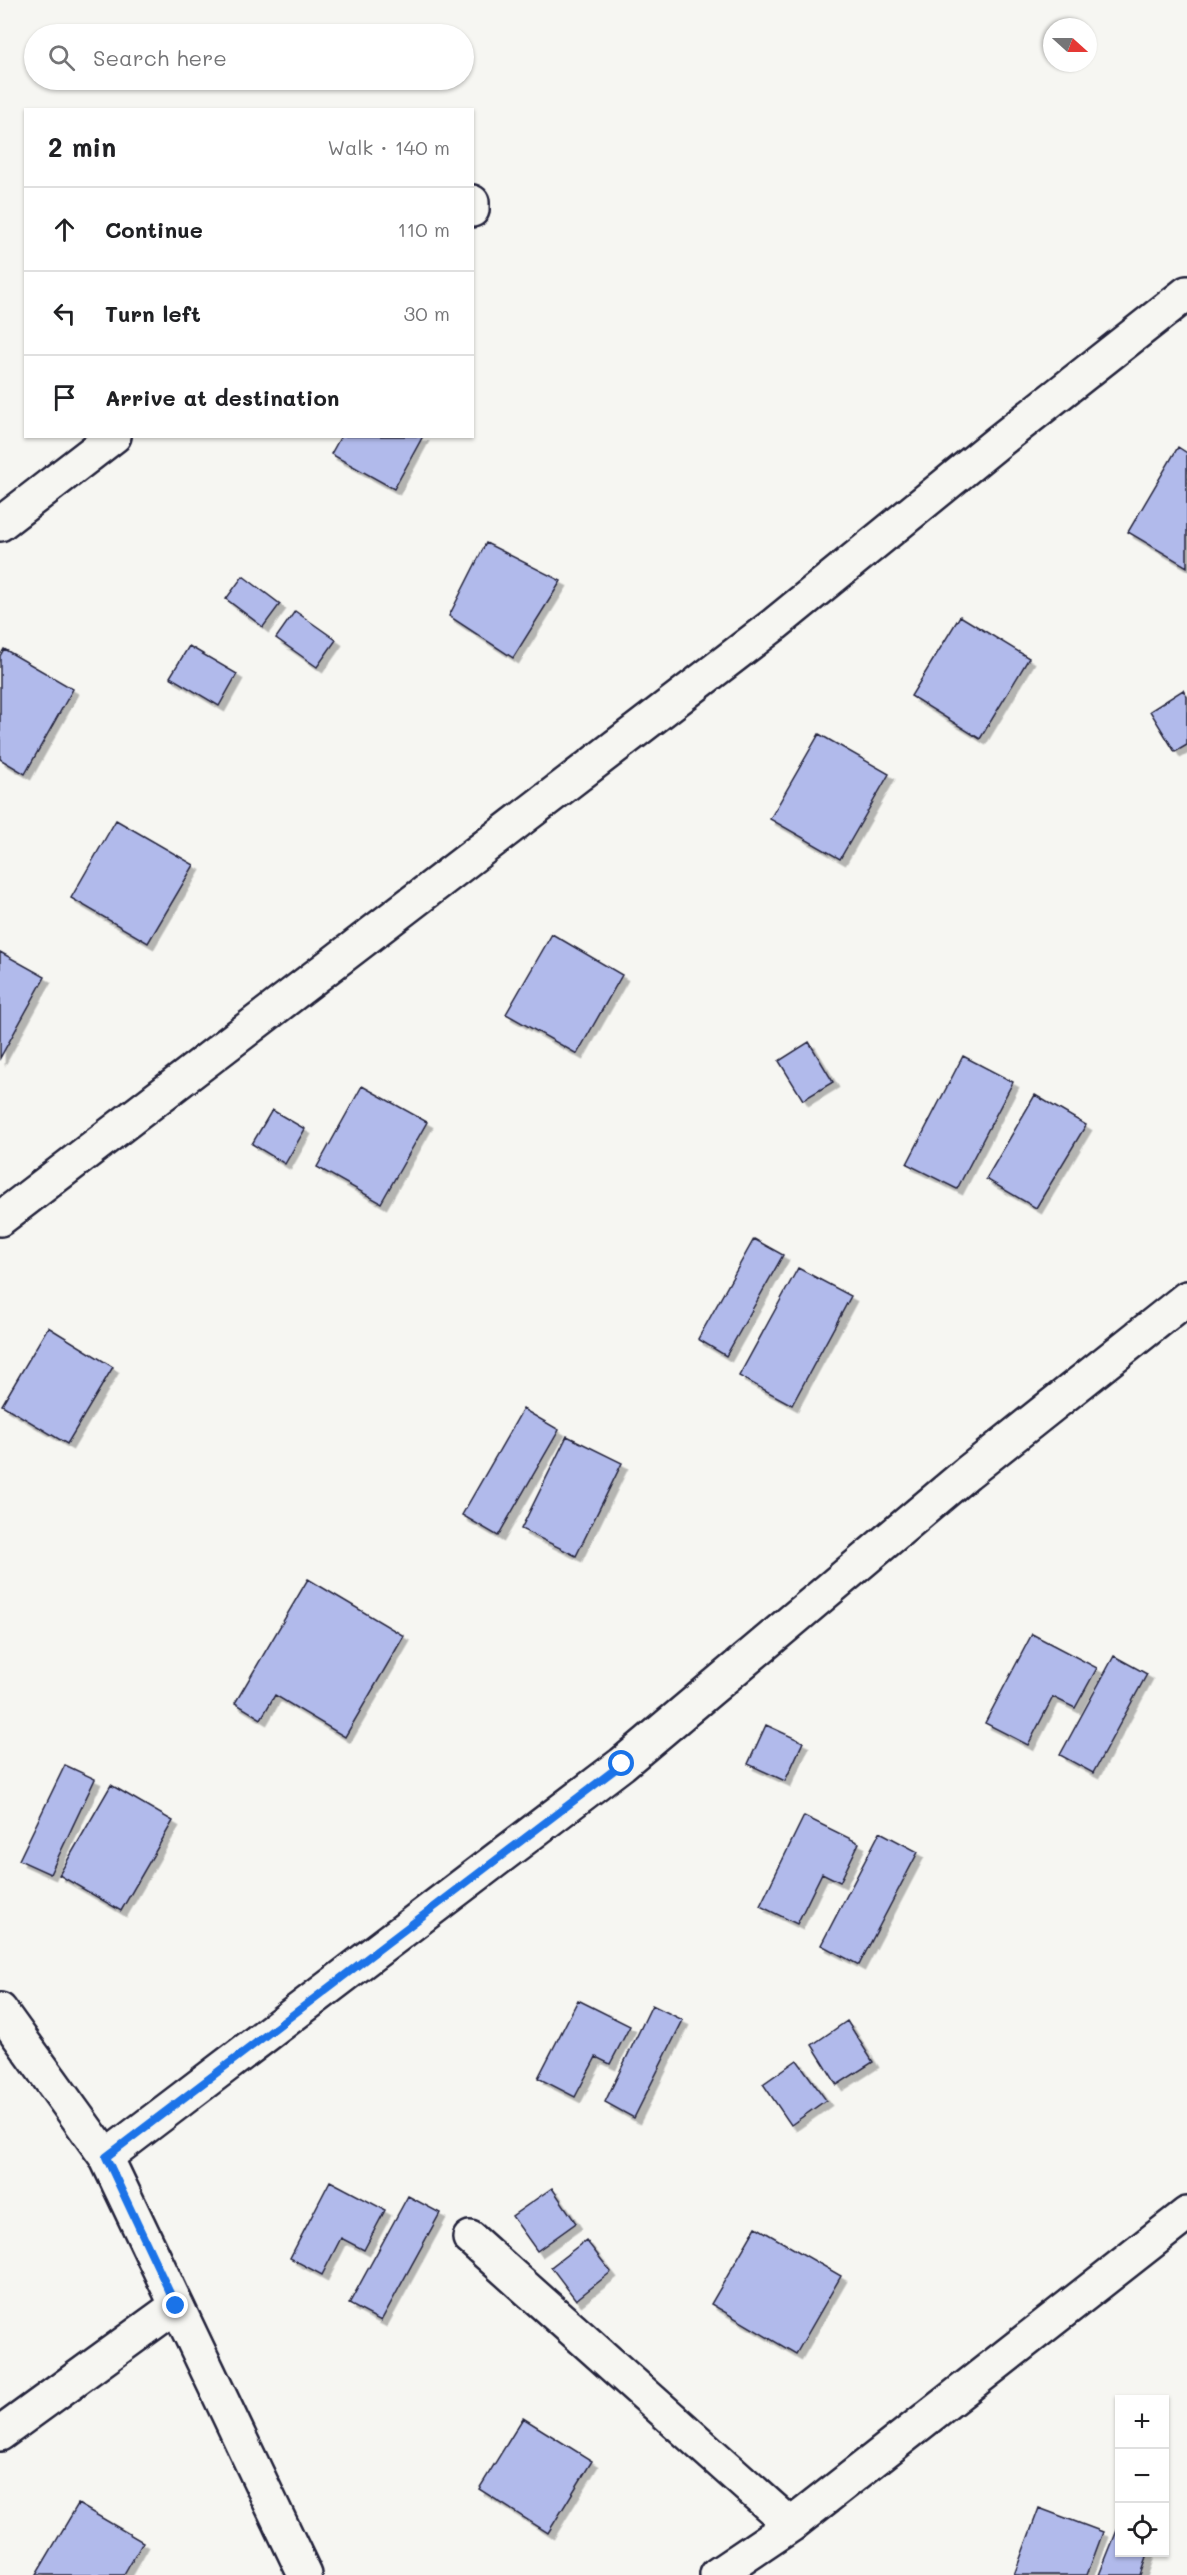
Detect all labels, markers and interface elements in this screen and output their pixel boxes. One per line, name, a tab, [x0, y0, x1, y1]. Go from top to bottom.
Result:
north arrow	[1043, 18, 1097, 72]
search box	[24, 24, 474, 90]
icon: search	[45, 41, 78, 74]
text: Search here	[93, 43, 227, 72]
text: 2 min	[48, 130, 116, 164]
text: Walk · 140 m	[327, 134, 450, 160]
icon: ahead	[48, 213, 81, 246]
text: Continue	[105, 215, 203, 244]
text: 110 m	[397, 216, 450, 242]
icon: left	[48, 297, 81, 330]
text: Turn left	[105, 299, 201, 328]
text: 30 m	[404, 300, 450, 326]
icon: arrive	[48, 381, 81, 414]
text: Arrive at destination	[105, 383, 340, 412]
route start	[608, 1750, 634, 1776]
route end	[162, 2292, 188, 2318]
map controls	[1115, 2395, 1169, 2557]
button: +	[1115, 2395, 1169, 2449]
button: −	[1115, 2449, 1169, 2503]
button: locate	[1115, 2503, 1169, 2557]

